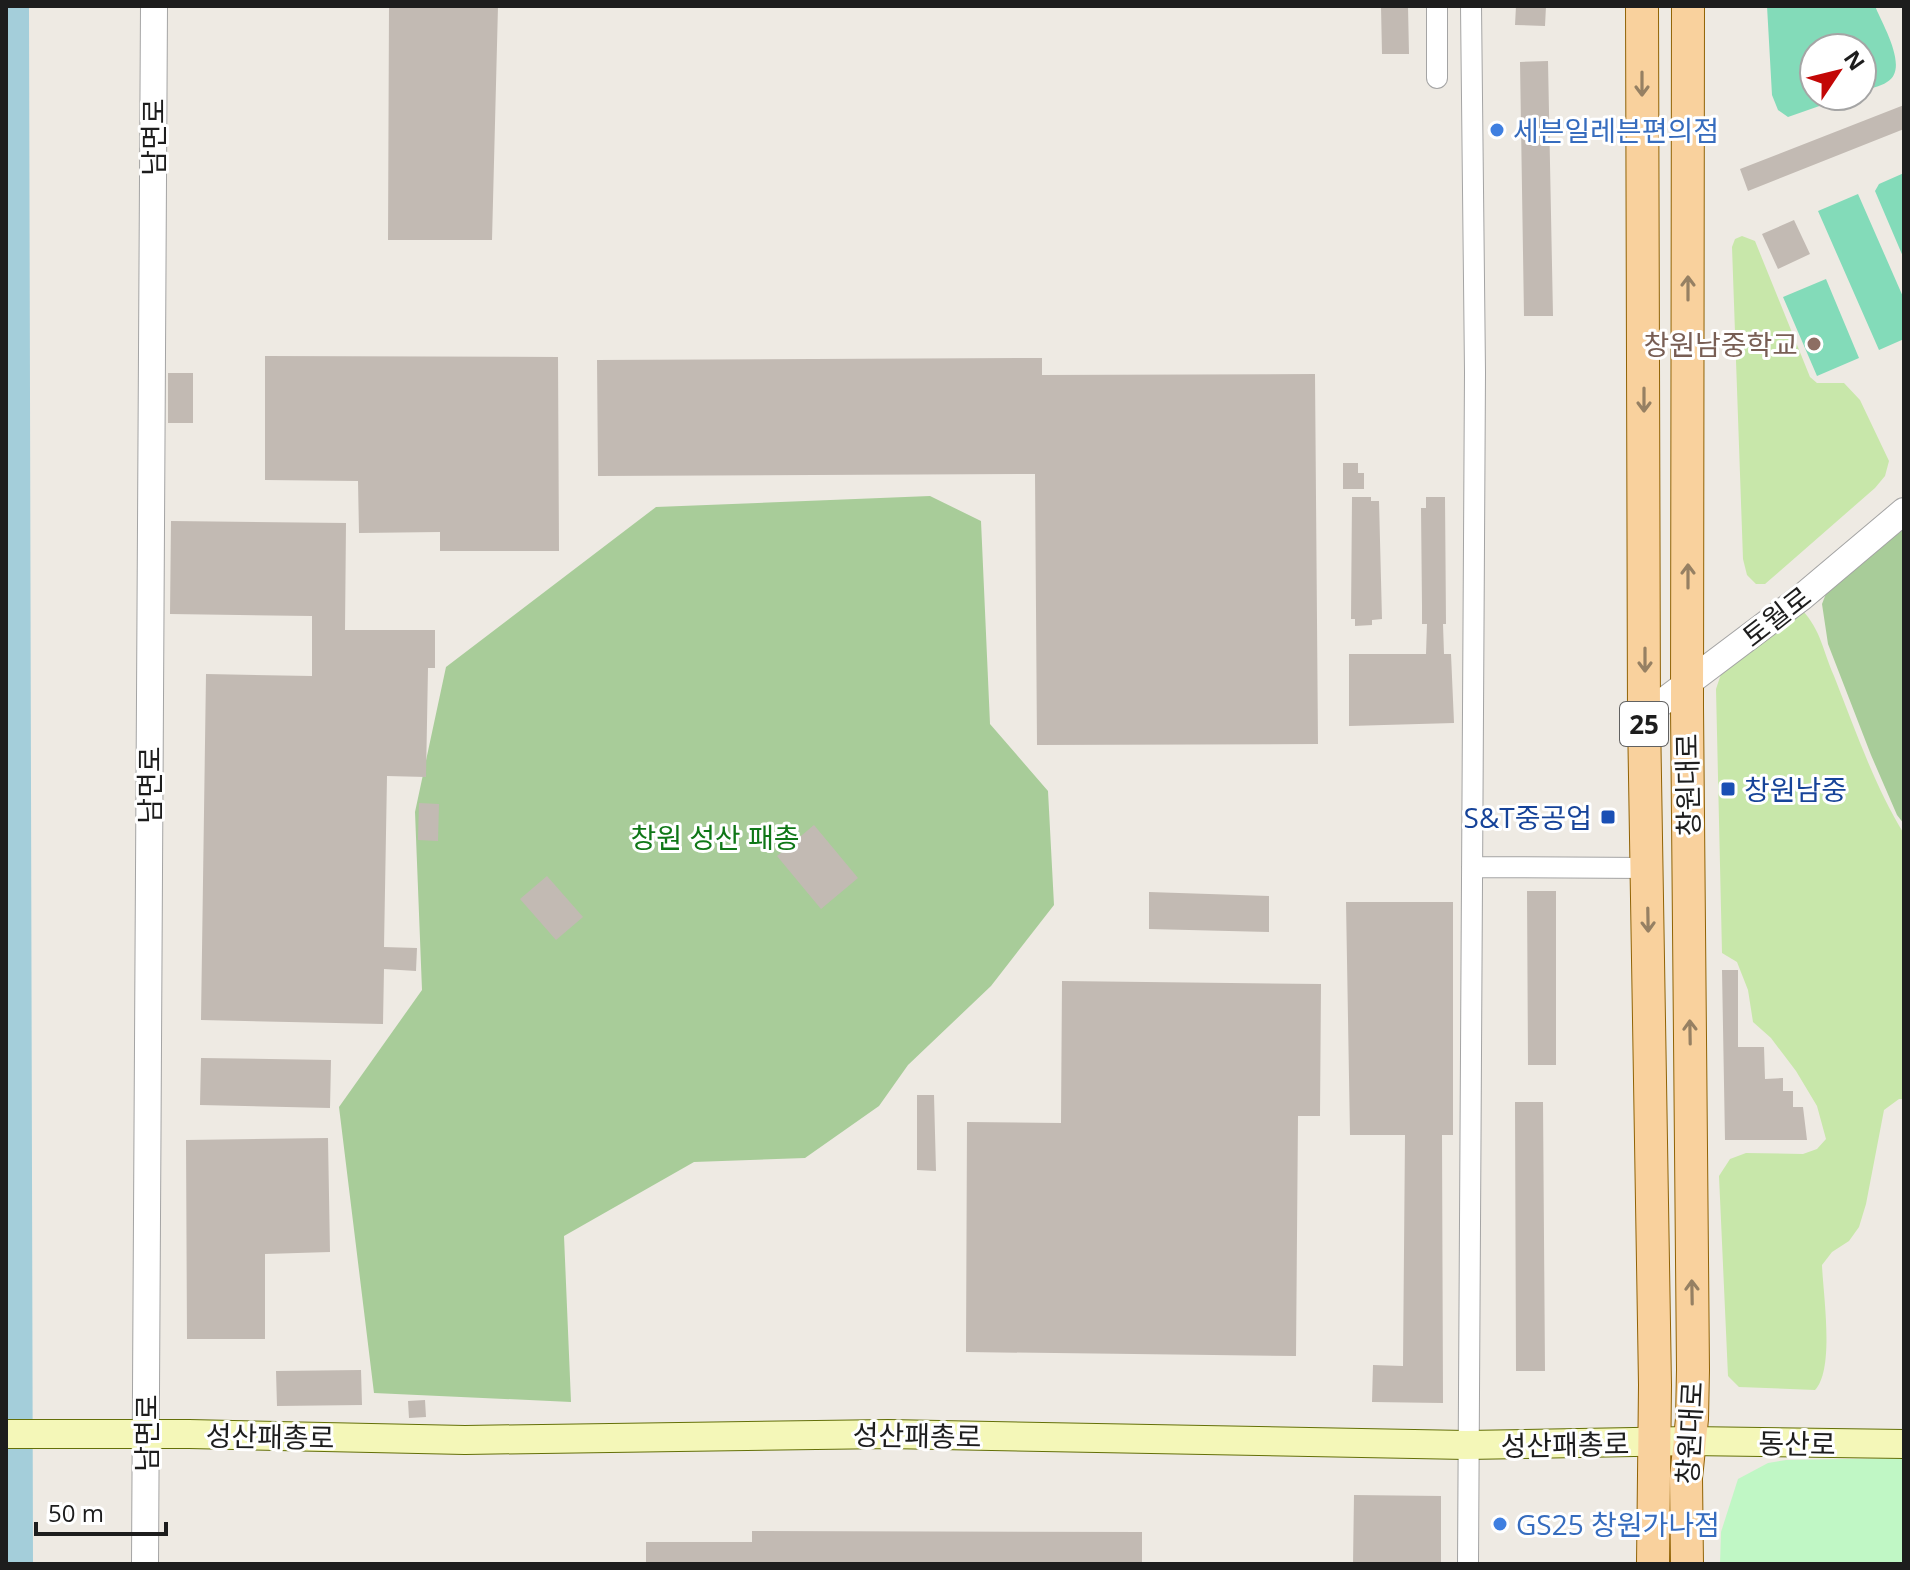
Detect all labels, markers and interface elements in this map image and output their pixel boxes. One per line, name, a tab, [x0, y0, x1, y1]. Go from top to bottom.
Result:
north arrow	[1798, 32, 1878, 112]
text: N	[1838, 44, 1873, 76]
one-way arrow	[1635, 70, 1650, 97]
street label: 남면로	[134, 98, 172, 176]
place label: 세븐일레븐편의점	[1513, 111, 1719, 149]
marker: 세븐일레븐편의점	[1488, 121, 1506, 139]
one-way arrow	[1680, 275, 1696, 302]
place label: 창원남중학교	[1643, 325, 1798, 363]
marker: 창원남중학교	[1805, 335, 1823, 353]
one-way arrow	[1636, 386, 1652, 413]
one-way arrow	[1681, 563, 1696, 590]
street label: 토월로	[1734, 577, 1818, 655]
one-way arrow	[1637, 646, 1653, 673]
road number: 25	[1620, 702, 1668, 746]
street label: 창원대로	[1667, 733, 1707, 837]
street label: 남면로	[130, 746, 168, 824]
place label: 창원남중	[1744, 770, 1847, 808]
marker: 창원남중	[1719, 780, 1737, 798]
place label: S&T중공업	[1464, 798, 1592, 836]
marker: S&T중공업	[1599, 808, 1617, 826]
park label: 창원 성산 패총	[630, 818, 800, 856]
one-way arrow	[1640, 906, 1656, 933]
one-way arrow	[1682, 1019, 1697, 1046]
one-way arrow	[1684, 1279, 1700, 1306]
street label: 창원대로	[1667, 1381, 1711, 1485]
street label: 남면로	[127, 1394, 165, 1472]
street label: 성산패총로	[852, 1415, 982, 1455]
street label: 성산패총로	[205, 1416, 335, 1456]
street label: 동산로	[1758, 1423, 1836, 1463]
street label: 성산패총로	[1500, 1424, 1630, 1464]
scale bar	[36, 1486, 166, 1536]
text: 50 m	[48, 1496, 104, 1529]
place label: GS25 창원가나점	[1516, 1505, 1720, 1543]
marker: GS25 창원가나점	[1491, 1515, 1509, 1533]

